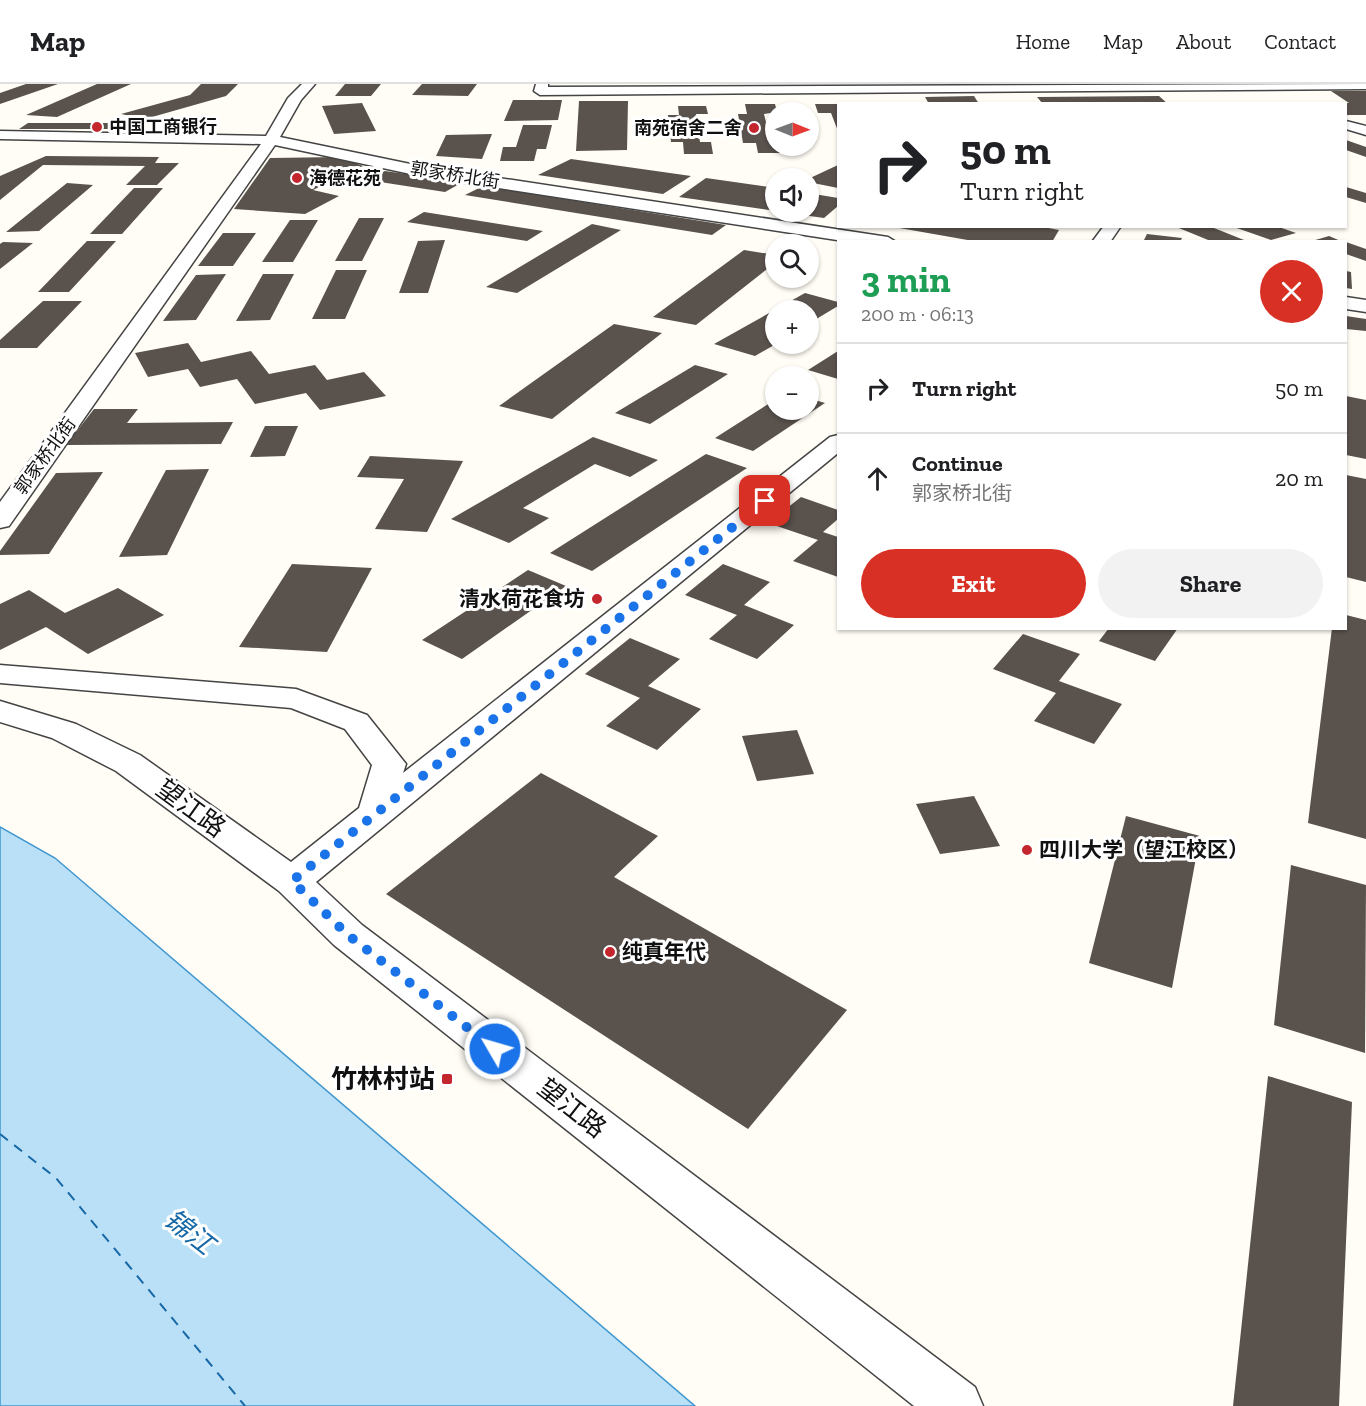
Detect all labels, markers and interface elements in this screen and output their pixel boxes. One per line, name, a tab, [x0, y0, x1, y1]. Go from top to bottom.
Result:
text: Map	[30, 25, 85, 58]
text: Home	[1016, 29, 1070, 54]
text: Map	[1103, 29, 1143, 54]
text: About	[1176, 29, 1231, 54]
text: Contact	[1264, 29, 1336, 54]
north arrow	[765, 102, 819, 156]
map controls	[765, 102, 819, 420]
place label: 中国工商银行	[109, 116, 217, 138]
place label: 南苑宿舍二舍	[634, 117, 742, 139]
marker: 中国工商银行	[90, 120, 104, 134]
marker: 南苑宿舍二舍	[747, 121, 761, 135]
text: 50 m	[960, 124, 1051, 175]
icon: right	[861, 126, 939, 204]
street label: 郭家桥北街	[409, 157, 501, 193]
place label: 海德花苑	[309, 167, 381, 189]
button: sound	[765, 168, 819, 222]
marker: 海德花苑	[290, 171, 304, 185]
text: Turn right	[960, 175, 1084, 207]
button: search	[765, 234, 819, 288]
text: 3 min	[861, 258, 951, 301]
button: close	[1260, 260, 1323, 323]
button: +	[765, 300, 819, 354]
text: 200 m · 06:13	[861, 302, 974, 326]
button: −	[765, 366, 819, 420]
icon: right	[861, 372, 894, 405]
text: Turn right	[912, 375, 1016, 402]
text: 50 m	[1275, 375, 1323, 402]
street label: 郭家桥北街	[10, 413, 80, 499]
text: Continue	[912, 450, 1003, 477]
icon: ahead	[861, 462, 894, 495]
text: 20 m	[1275, 465, 1323, 492]
pin	[739, 475, 790, 526]
text: 郭家桥北街	[912, 481, 1012, 505]
icon: arrive	[748, 484, 781, 517]
button: Exit	[861, 549, 1086, 618]
button: Share	[1098, 549, 1323, 618]
place label: 清水荷花食坊	[459, 586, 585, 611]
marker: 清水荷花食坊	[590, 592, 604, 606]
street label: 望江路	[150, 772, 232, 844]
place label: 四川大学（望江校区）	[1039, 837, 1249, 862]
marker: 四川大学（望江校区）	[1020, 843, 1034, 857]
place label: 纯真年代	[622, 939, 706, 964]
marker: 纯真年代	[603, 945, 617, 959]
position arrow	[463, 1017, 527, 1081]
place label: 竹林村站	[331, 1063, 435, 1095]
street label: 望江路	[531, 1071, 613, 1145]
marker: 竹林村站	[440, 1072, 454, 1086]
water label: 锦江	[158, 1203, 222, 1263]

